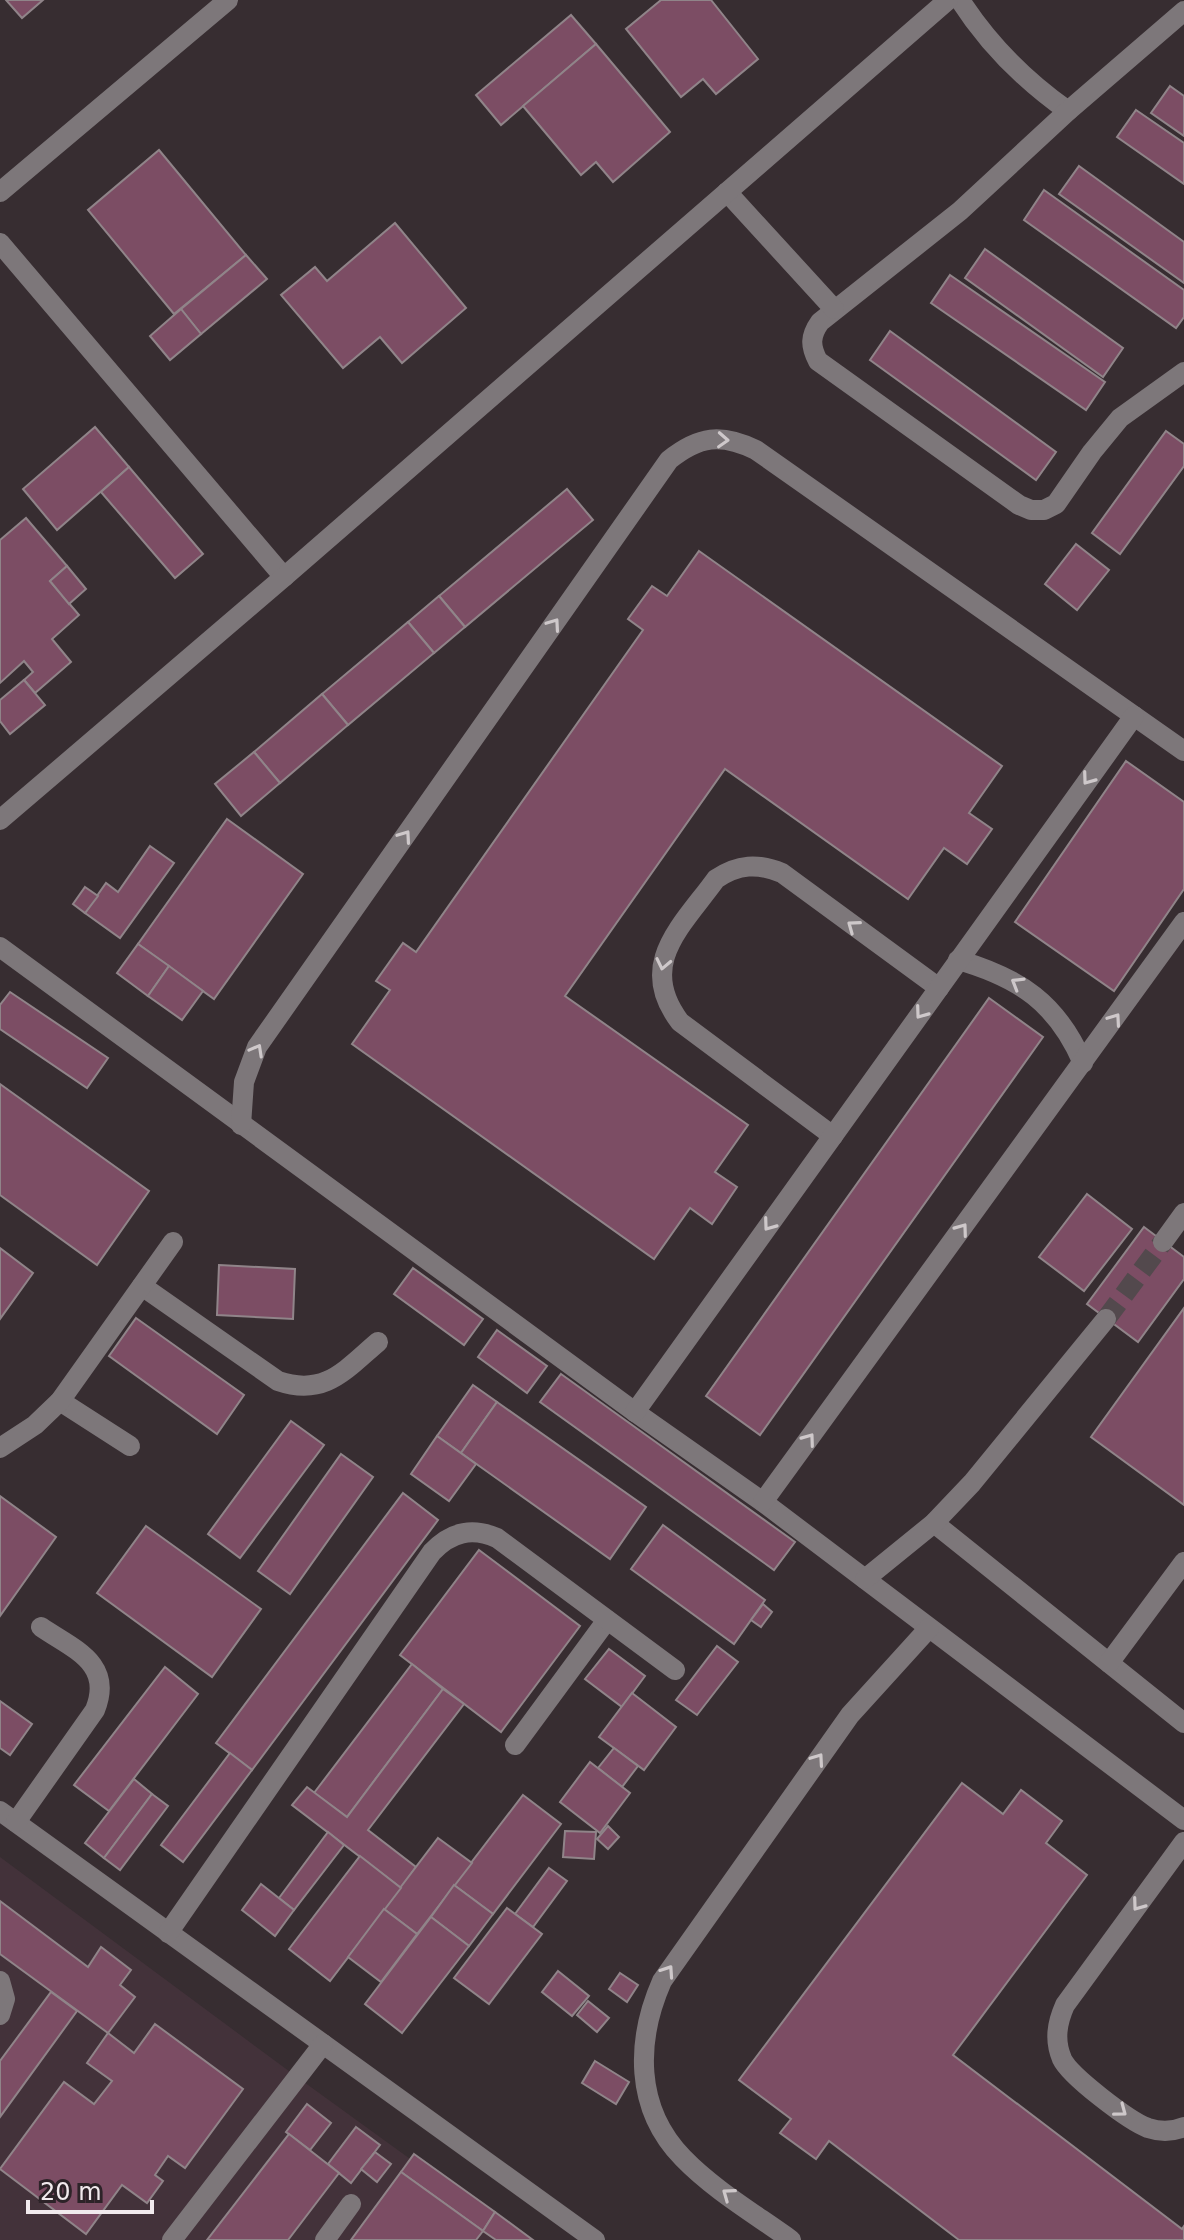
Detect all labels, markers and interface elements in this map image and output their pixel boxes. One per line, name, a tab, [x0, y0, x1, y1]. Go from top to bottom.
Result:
one-way arrow	[717, 432, 730, 449]
one-way arrow	[544, 618, 559, 632]
one-way arrow	[1083, 770, 1098, 785]
one-way arrow	[395, 831, 410, 845]
one-way arrow	[847, 921, 862, 935]
one-way arrow	[655, 956, 672, 970]
one-way arrow	[1011, 977, 1026, 993]
one-way arrow	[916, 1005, 931, 1019]
one-way arrow	[1105, 1013, 1120, 1027]
one-way arrow	[247, 1044, 262, 1058]
one-way arrow	[765, 1216, 779, 1230]
one-way arrow	[952, 1224, 967, 1238]
one-way arrow	[799, 1434, 814, 1448]
one-way arrow	[808, 1754, 823, 1768]
one-way arrow	[1133, 1896, 1148, 1911]
one-way arrow	[659, 1966, 674, 1980]
one-way arrow	[1112, 2102, 1127, 2116]
scale bar	[28, 2164, 152, 2214]
text: 20 m	[40, 2178, 102, 2206]
one-way arrow	[722, 2189, 736, 2204]

